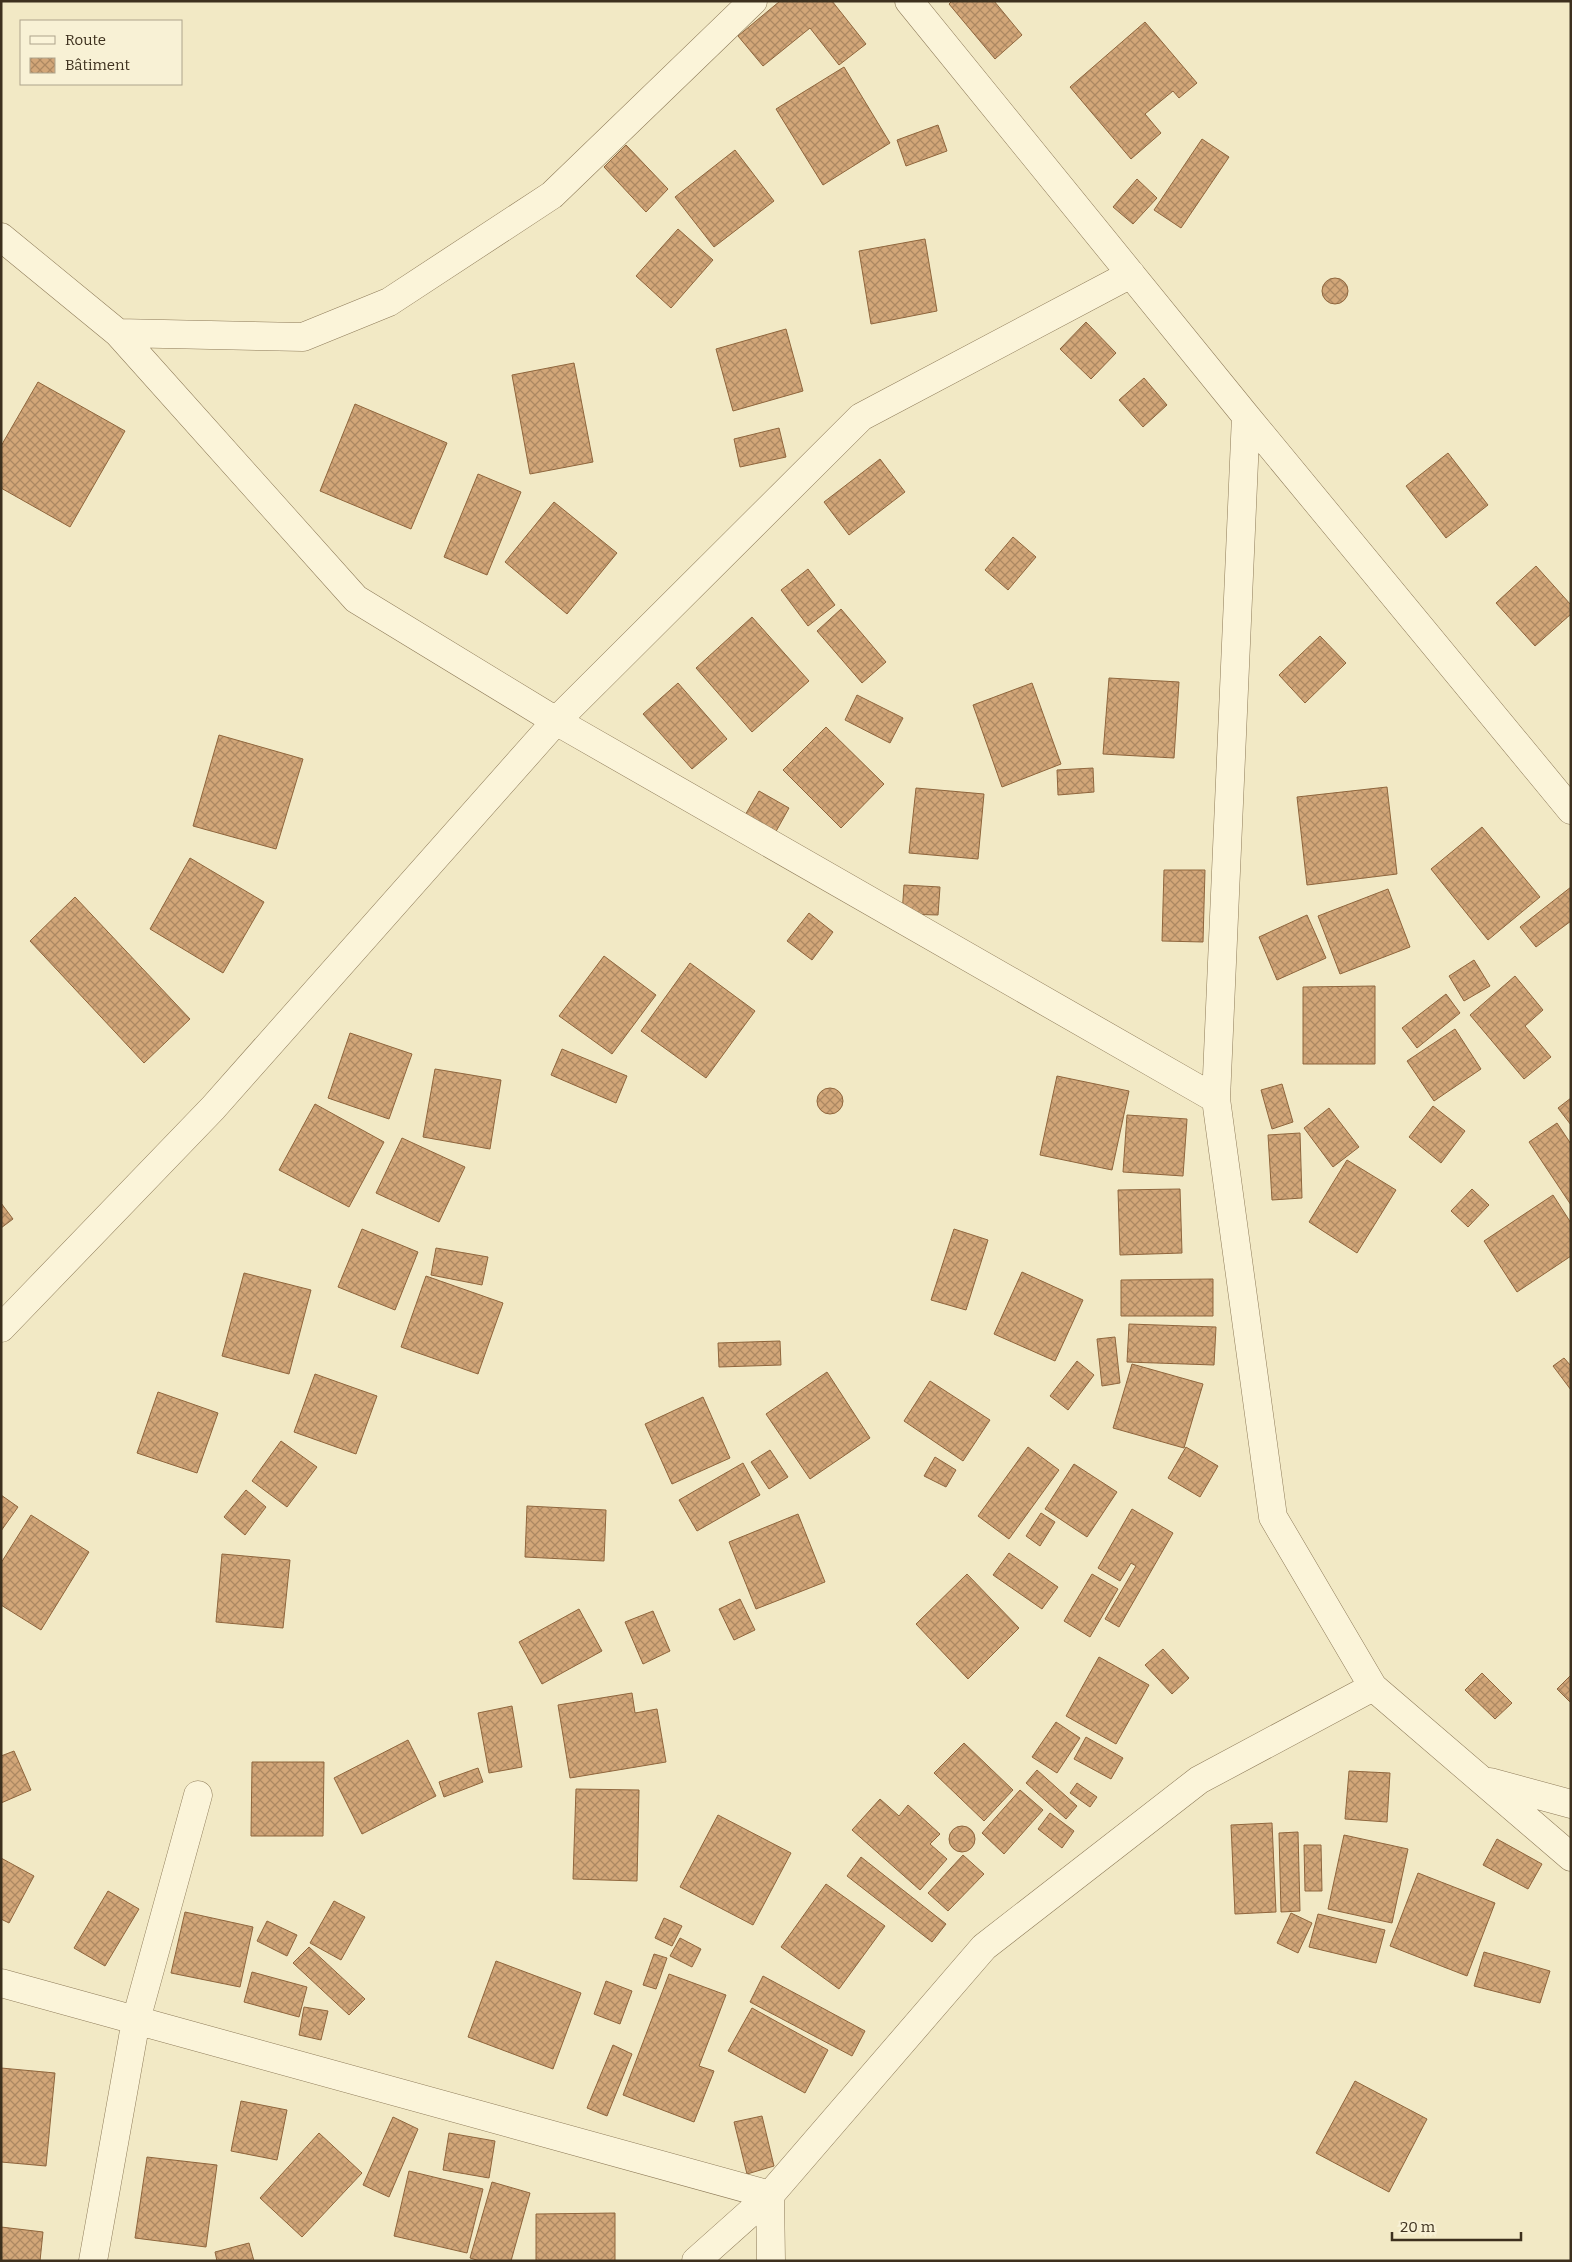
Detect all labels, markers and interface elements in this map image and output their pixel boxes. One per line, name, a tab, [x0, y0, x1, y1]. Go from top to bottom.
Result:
legend	[20, 20, 182, 85]
text: Route	[65, 31, 106, 49]
text: Bâtiment	[65, 56, 130, 74]
scale bar	[1392, 2210, 1521, 2242]
text: 20 m	[1400, 2218, 1436, 2236]

